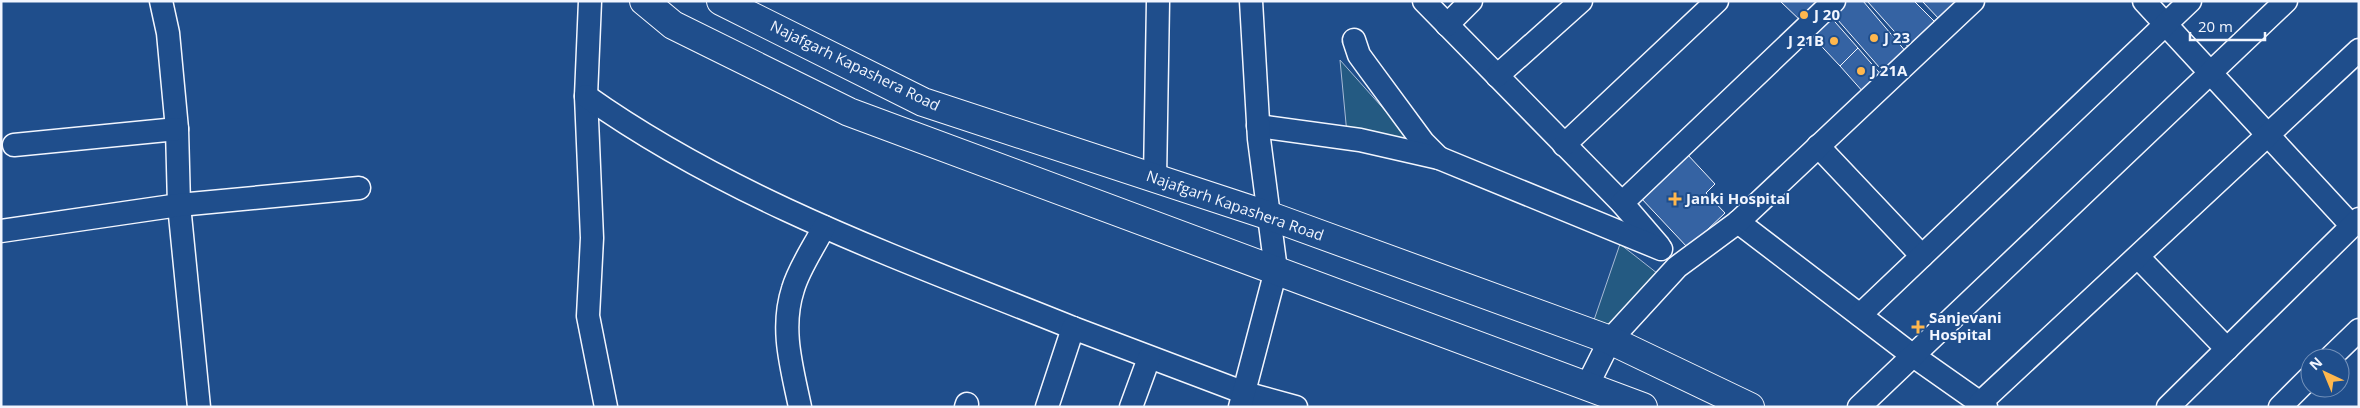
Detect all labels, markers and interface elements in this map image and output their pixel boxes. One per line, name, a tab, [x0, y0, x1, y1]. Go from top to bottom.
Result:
place label: J 20	[1812, 4, 1840, 24]
marker: J 20	[1798, 9, 1810, 21]
scale bar	[2190, 10, 2265, 42]
street label: Najafgarh Kapashera Road	[767, 15, 944, 115]
text: 20 m	[2198, 16, 2233, 36]
place label: J 23	[1882, 27, 1910, 47]
place label: J 21B	[1786, 30, 1824, 50]
marker: J 23	[1868, 32, 1880, 44]
marker: J 21B	[1828, 35, 1840, 47]
place label: J 21A	[1869, 60, 1908, 80]
marker: J 21A	[1855, 65, 1867, 77]
street label: Najafgarh Kapashera Road	[1144, 165, 1327, 245]
place label: Janki Hospital	[1684, 188, 1790, 208]
marker: Janki Hospital	[1668, 192, 1682, 206]
place label: Sanjevani Hospital	[1929, 307, 2002, 344]
marker: Sanjevani Hospital	[1911, 320, 1925, 334]
north arrow	[2300, 348, 2350, 398]
text: N	[2305, 352, 2326, 374]

